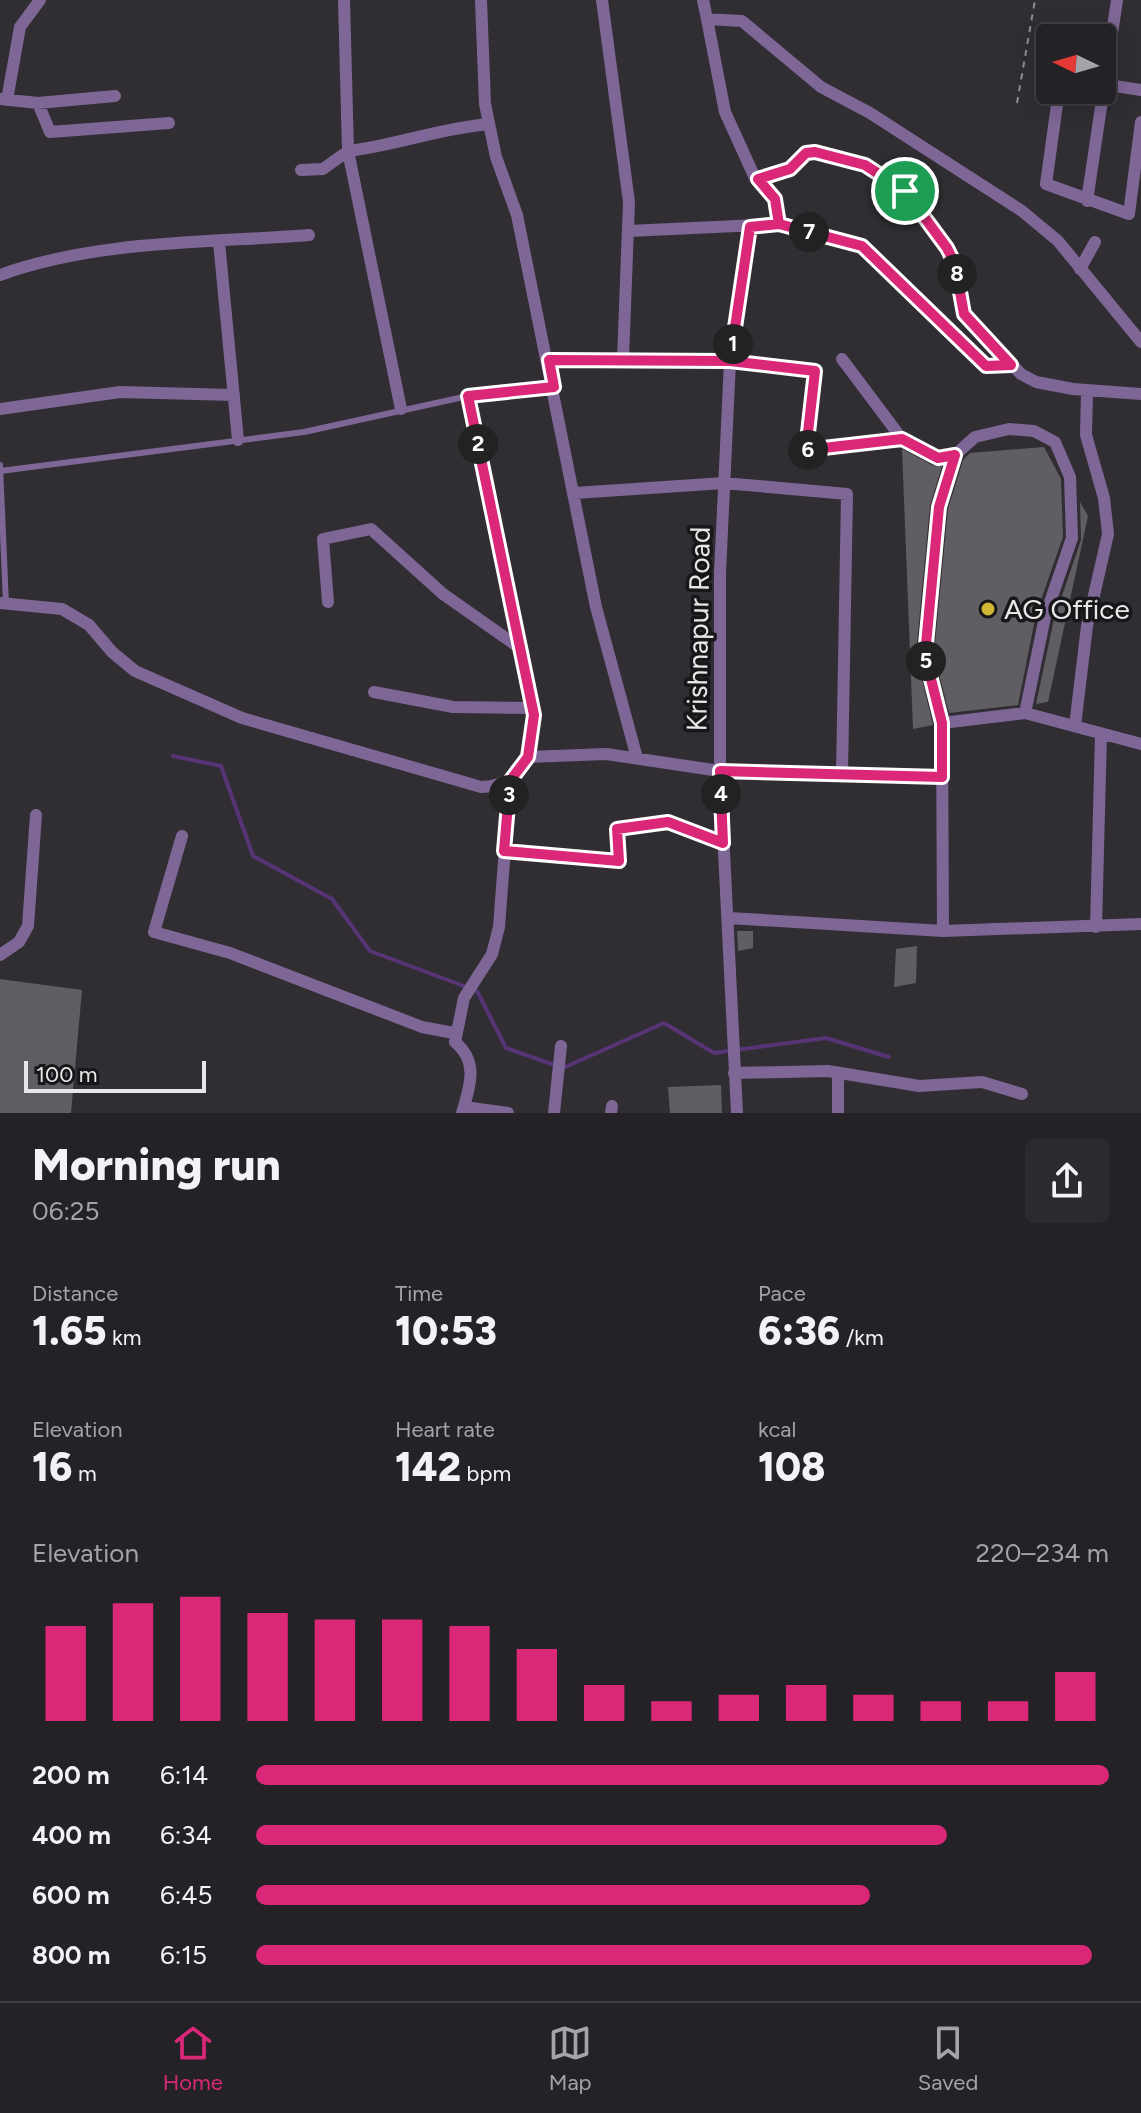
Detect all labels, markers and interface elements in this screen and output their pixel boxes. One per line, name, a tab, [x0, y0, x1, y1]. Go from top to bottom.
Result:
north arrow	[1036, 24, 1116, 104]
map controls	[1036, 24, 1116, 104]
pin	[871, 157, 939, 225]
icon: arrive	[883, 169, 927, 213]
pin: 7	[789, 212, 829, 252]
text: 7	[803, 218, 815, 245]
pin: 8	[937, 254, 977, 294]
text: 8	[950, 260, 964, 287]
pin: 1	[713, 324, 753, 364]
text: 1	[728, 330, 738, 357]
pin: 2	[458, 424, 498, 464]
text: 2	[472, 430, 484, 457]
pin: 6	[788, 430, 828, 470]
text: 6	[802, 436, 814, 463]
street label: Krishnapur Road	[679, 526, 717, 732]
place label: AG Office	[1004, 592, 1130, 626]
marker: AG Office	[979, 600, 997, 618]
pin: 5	[906, 641, 946, 681]
text: 5	[920, 647, 932, 674]
pin: 4	[701, 774, 741, 814]
pin: 3	[489, 775, 529, 815]
text: 4	[714, 780, 728, 807]
text: 3	[503, 781, 515, 808]
scale bar	[24, 1057, 206, 1093]
text: 100 m	[36, 1061, 97, 1088]
text: Morning run	[32, 1138, 281, 1191]
button: share	[1025, 1139, 1109, 1223]
text: 06:25	[32, 1195, 99, 1227]
text: Distance	[32, 1280, 118, 1307]
text: Time	[395, 1280, 443, 1307]
text: Pace	[758, 1280, 806, 1307]
text: 1.65	[32, 1307, 107, 1355]
text: 10:53	[395, 1307, 497, 1355]
text: 6:36	[758, 1307, 840, 1355]
text: km	[107, 1324, 141, 1351]
text: /km	[840, 1324, 884, 1351]
text: Elevation	[32, 1416, 122, 1443]
text: Heart rate	[395, 1416, 495, 1443]
text: kcal	[758, 1416, 796, 1443]
text: 16	[32, 1443, 72, 1491]
text: 142	[395, 1443, 461, 1491]
text: 108	[758, 1443, 826, 1491]
text: m	[72, 1460, 97, 1487]
text: bpm	[461, 1460, 511, 1487]
text: Elevation	[32, 1537, 139, 1569]
text: 220–234 m	[976, 1537, 1109, 1569]
text: 200 m	[32, 1759, 110, 1791]
text: 6:14	[160, 1759, 208, 1791]
text: 400 m	[32, 1819, 111, 1851]
text: 6:34	[160, 1819, 212, 1851]
text: 600 m	[32, 1879, 110, 1911]
text: 6:45	[160, 1879, 212, 1911]
text: 800 m	[32, 1939, 110, 1971]
text: 6:15	[160, 1939, 207, 1971]
tab: Home	[163, 2021, 223, 2096]
tab: Map	[548, 2021, 592, 2096]
tab: Saved	[918, 2021, 978, 2096]

